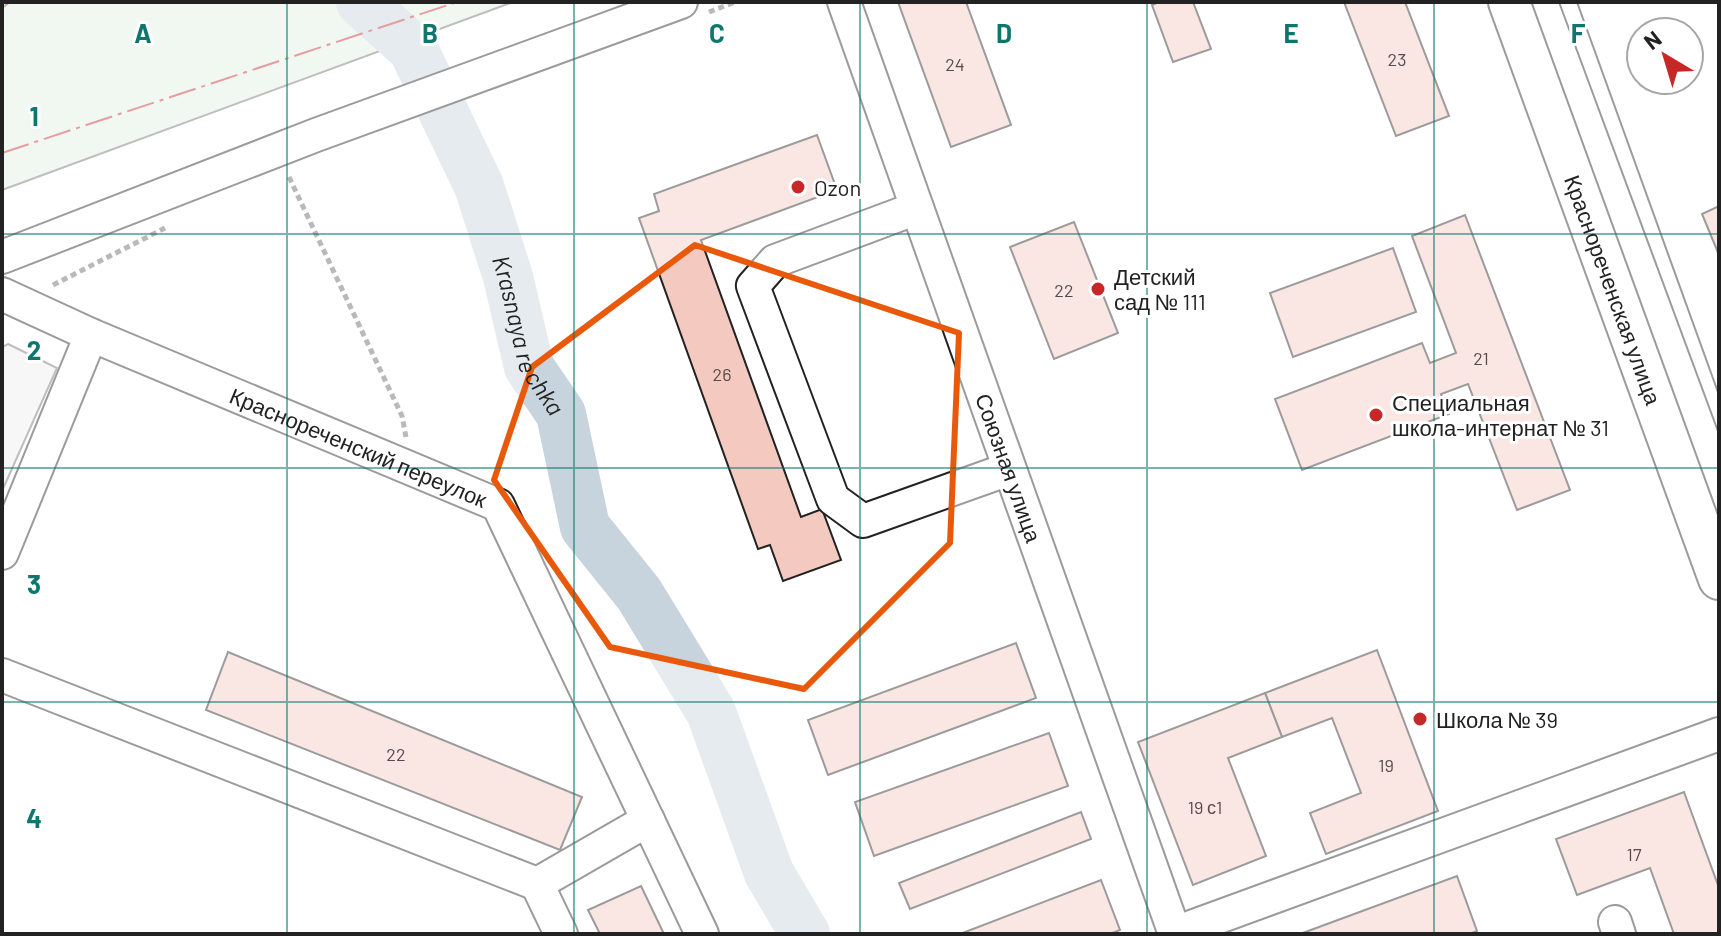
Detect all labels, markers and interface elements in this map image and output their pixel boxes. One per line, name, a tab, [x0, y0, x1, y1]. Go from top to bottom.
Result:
north arrow	[1625, 16, 1705, 96]
text: A	[134, 17, 152, 48]
text: B	[422, 17, 438, 48]
text: C	[709, 17, 725, 48]
text: D	[996, 17, 1012, 48]
text: E	[1283, 17, 1299, 48]
text: F	[1571, 17, 1586, 48]
text: N	[1638, 25, 1666, 54]
house number: 23	[1388, 48, 1406, 70]
house number: 24	[945, 53, 965, 75]
text: 1	[29, 100, 39, 131]
street label: Краснореченская улица	[1560, 171, 1668, 409]
place label: Ozon	[814, 174, 861, 200]
marker: Ozon	[789, 178, 807, 196]
water label: Krasnaya rechka	[488, 252, 571, 420]
place label: Детский сад № 111	[1114, 263, 1206, 315]
house number: 22	[1054, 279, 1074, 301]
marker: Детский сад № 111	[1089, 280, 1107, 298]
text: 2	[27, 334, 41, 365]
house number: 21	[1473, 347, 1489, 369]
house number: 26	[713, 363, 731, 385]
street label: Краснореченский переулок	[226, 382, 491, 512]
place label: Специальная школа-интернат № 31	[1392, 389, 1609, 441]
street label: Союзная улица	[971, 390, 1048, 546]
marker: Специальная школа-интернат № 31	[1367, 406, 1385, 424]
text: 3	[27, 568, 41, 599]
place label: Школа № 39	[1436, 706, 1558, 732]
marker: Школа № 39	[1411, 710, 1429, 728]
house number: 22	[386, 743, 406, 765]
house number: 19	[1378, 754, 1394, 776]
house number: 19 с1	[1188, 796, 1222, 818]
text: 4	[26, 802, 42, 833]
house number: 17	[1627, 843, 1642, 865]

